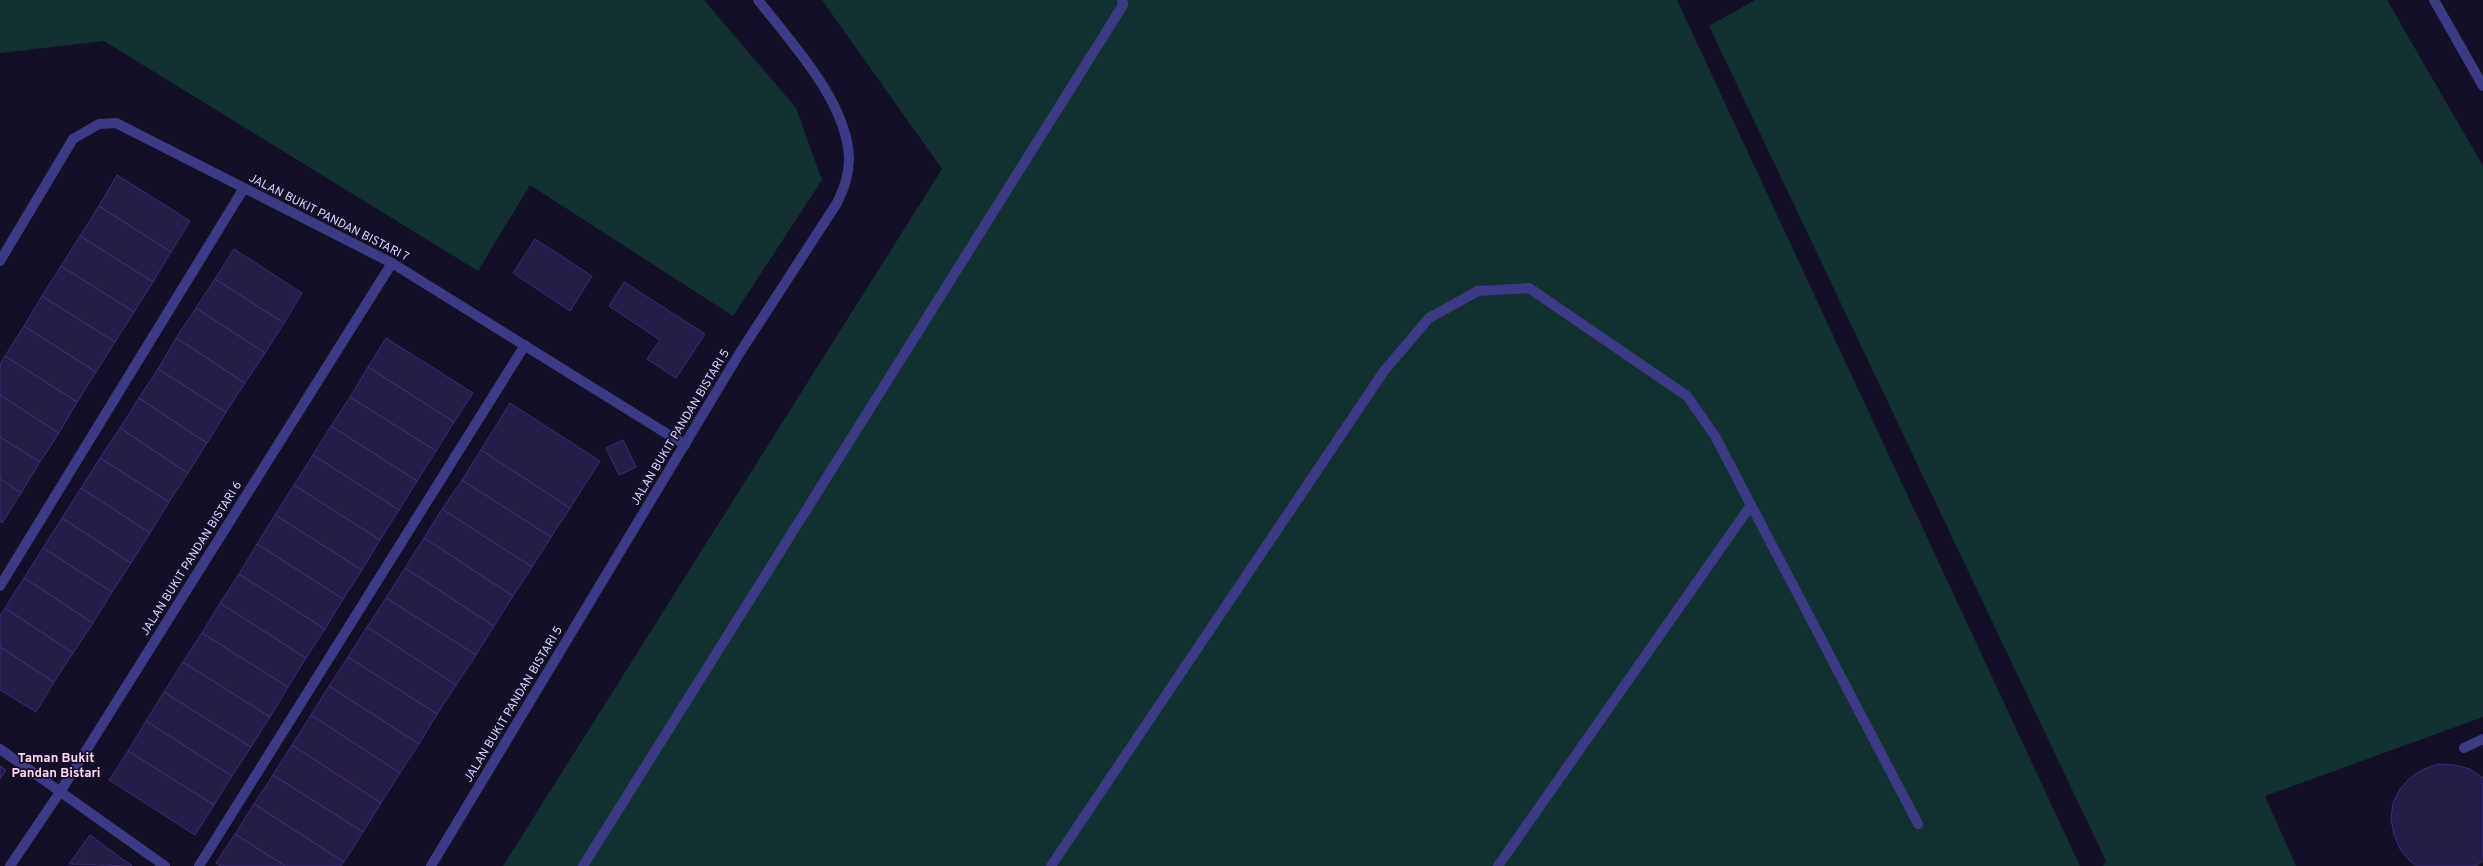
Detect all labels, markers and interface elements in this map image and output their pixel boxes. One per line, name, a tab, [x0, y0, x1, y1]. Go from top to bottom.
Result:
street label: JALAN BUKIT PANDAN BISTARI 7	[246, 170, 411, 265]
street label: JALAN BUKIT PANDAN BISTARI 5	[628, 346, 734, 509]
street label: JALAN BUKIT PANDAN BISTARI 6	[138, 478, 246, 639]
street label: JALAN BUKIT PANDAN BISTARI 5	[461, 623, 567, 786]
district label: Taman Bukit Pandan Bistari	[11, 751, 101, 782]

